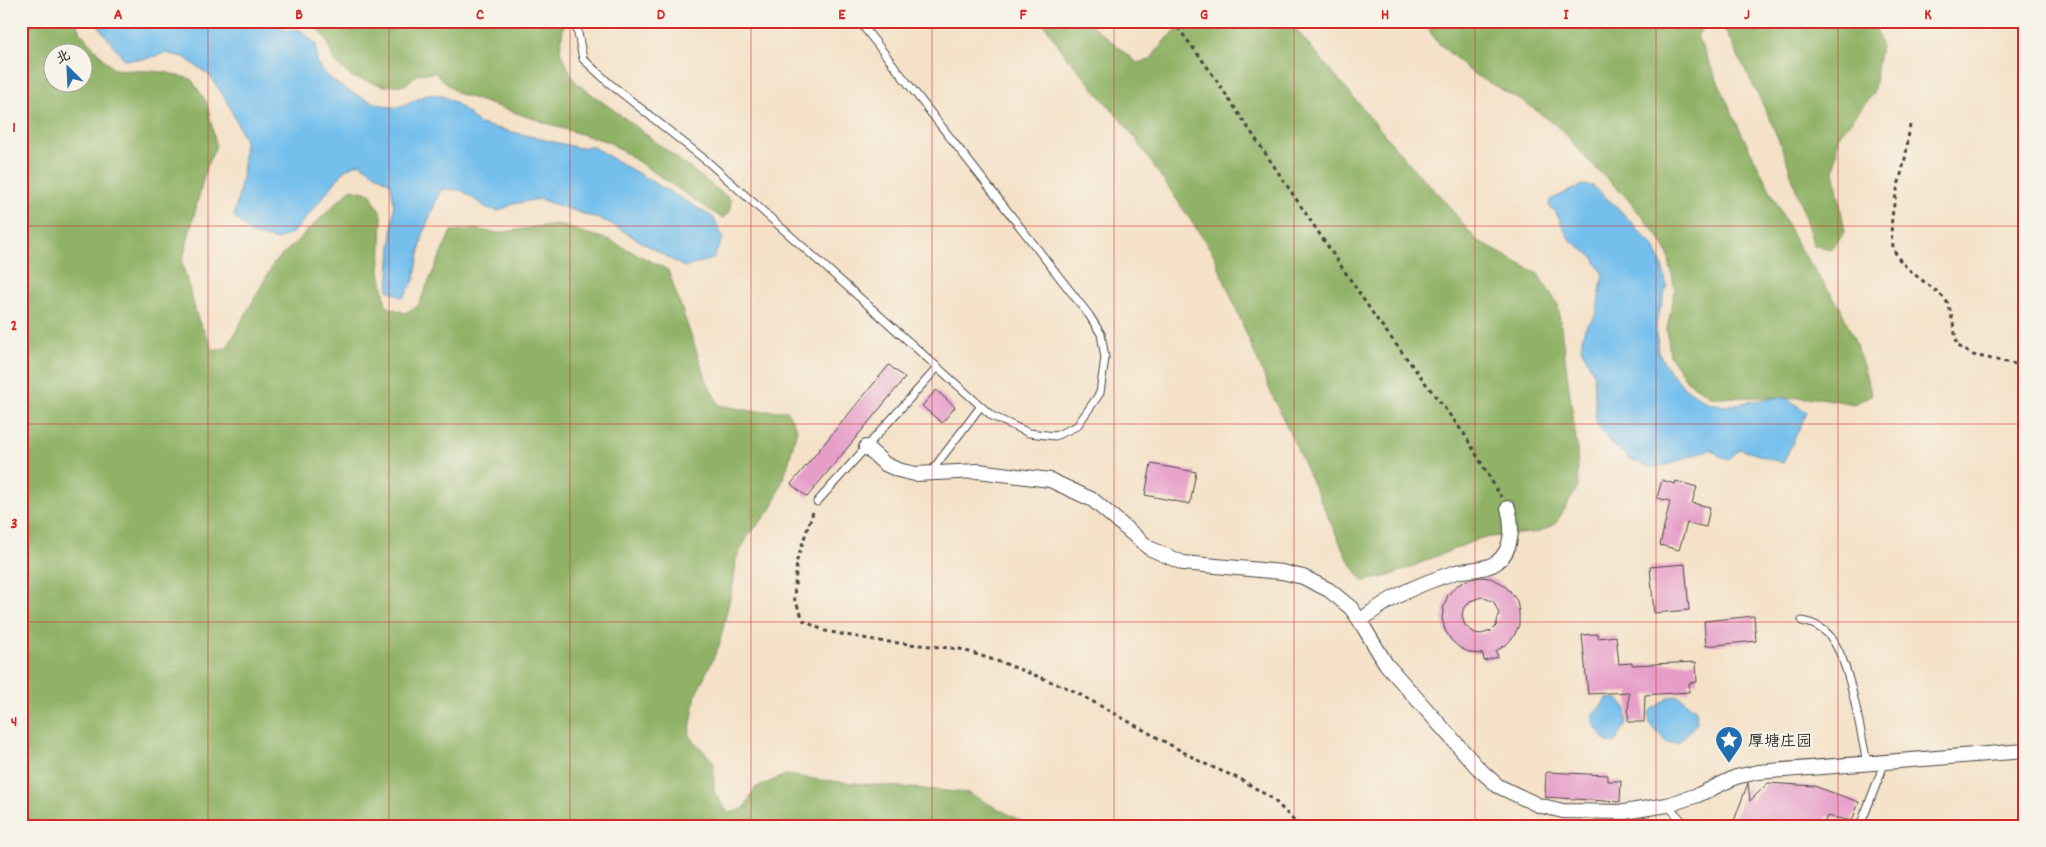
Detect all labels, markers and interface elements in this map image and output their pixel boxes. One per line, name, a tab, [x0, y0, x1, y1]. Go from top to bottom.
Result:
text: A	[114, 4, 123, 27]
text: B	[295, 4, 303, 27]
text: C	[476, 4, 484, 27]
text: D	[657, 4, 666, 27]
text: E	[838, 4, 846, 27]
text: F	[1019, 4, 1027, 27]
text: G	[1200, 4, 1208, 27]
text: H	[1381, 4, 1389, 27]
text: I	[1564, 4, 1570, 27]
text: J	[1744, 4, 1750, 27]
text: K	[1924, 4, 1932, 27]
north arrow	[42, 42, 92, 92]
text: 北	[53, 46, 74, 70]
text: 1	[12, 117, 16, 140]
text: 2	[11, 315, 18, 338]
text: 3	[10, 513, 18, 536]
text: 4	[11, 711, 17, 734]
place icon: 厚塘庄园	[1714, 725, 1744, 764]
place label: 厚塘庄园	[1748, 731, 1812, 754]

